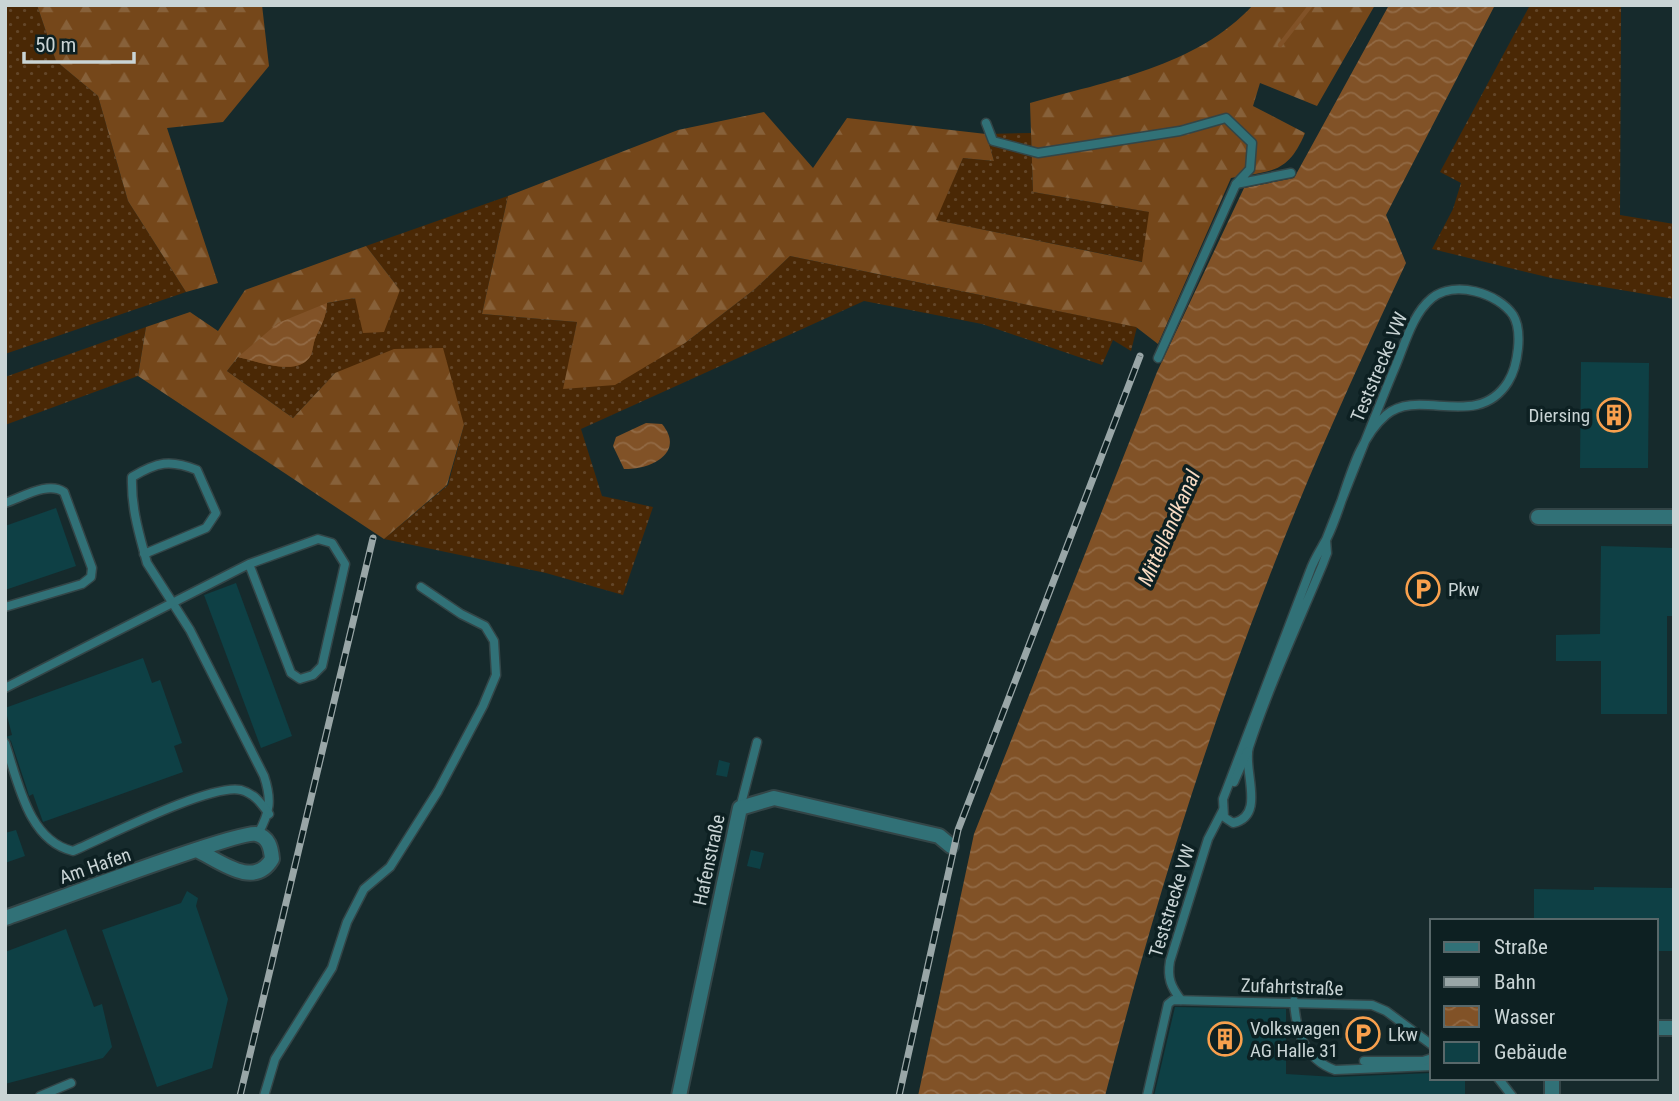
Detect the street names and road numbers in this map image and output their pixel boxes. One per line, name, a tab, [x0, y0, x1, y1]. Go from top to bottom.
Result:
street label: Teststrecke VW	[1346, 309, 1412, 425]
street label: Hafenstraße	[688, 812, 730, 908]
street label: Teststrecke VW	[1144, 842, 1200, 960]
street label: Am Hafen	[56, 843, 134, 889]
street label: Zufahrtstraße	[1240, 974, 1344, 1000]

